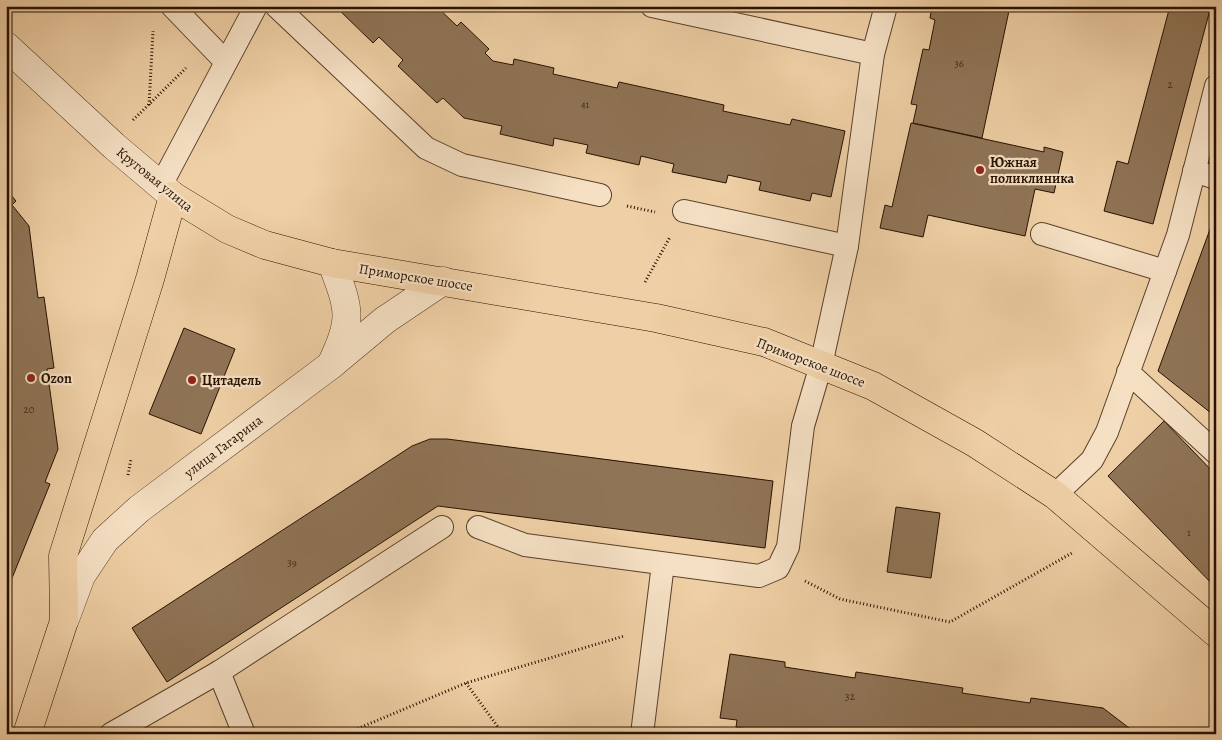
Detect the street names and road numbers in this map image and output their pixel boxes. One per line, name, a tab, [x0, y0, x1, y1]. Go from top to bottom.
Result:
street label: Круговая улица	[112, 143, 197, 217]
street label: Приморское шоссе	[358, 259, 474, 296]
street label: Приморское шоссе	[754, 333, 868, 392]
street label: улица Гагарина	[179, 410, 267, 483]

